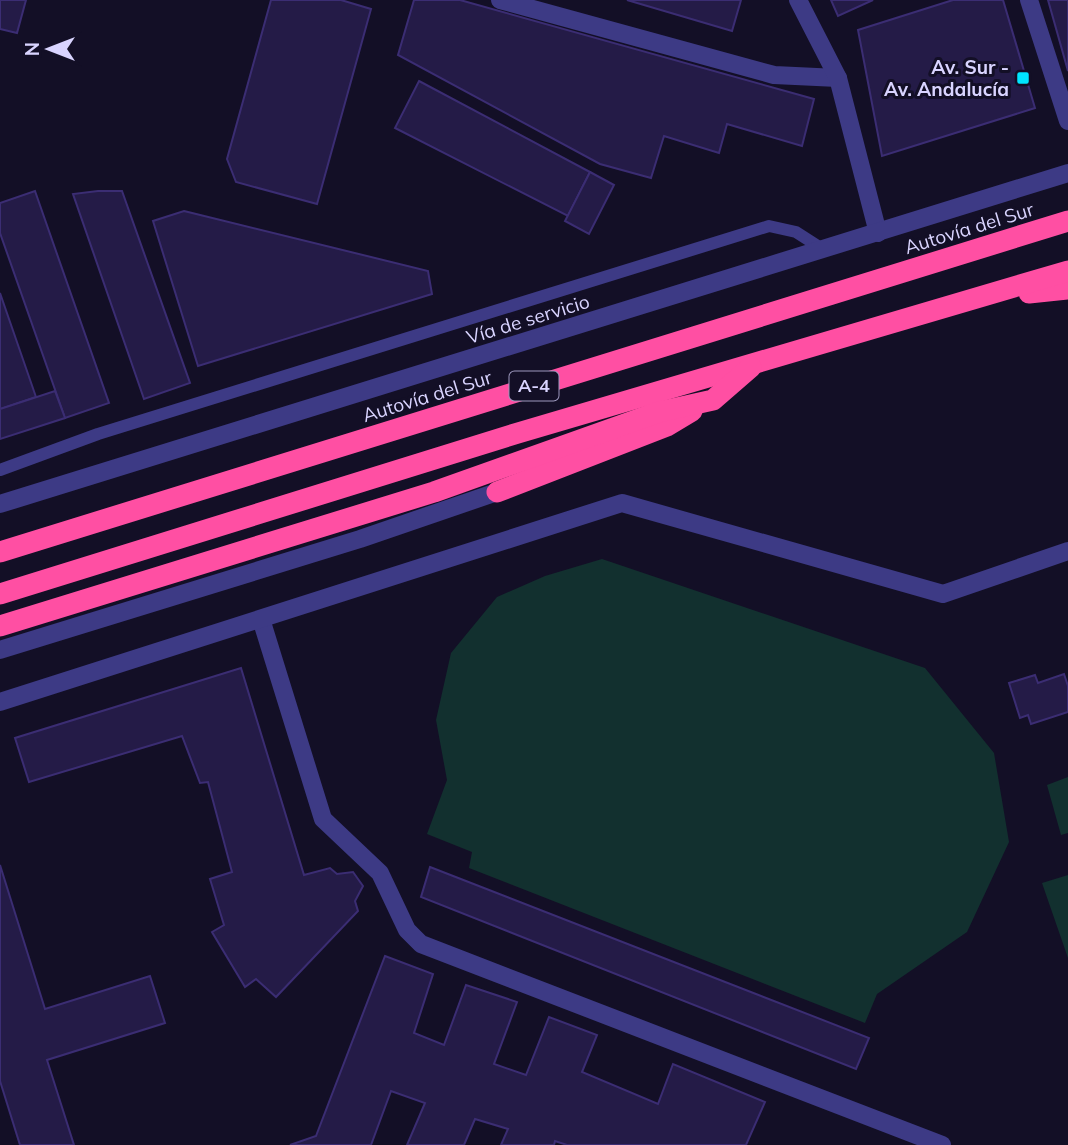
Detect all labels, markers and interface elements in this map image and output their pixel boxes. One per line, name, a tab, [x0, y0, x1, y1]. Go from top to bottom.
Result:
north arrow	[14, 14, 84, 84]
text: N	[20, 42, 44, 56]
place label: Av. Sur - Av. Andalucía	[884, 55, 1009, 101]
marker: Av. Sur - Av. Andalucía	[1015, 70, 1031, 86]
street label: Autovía del Sur	[901, 197, 1037, 259]
street label: Vía de servicio	[464, 289, 592, 349]
street label: Autovía del Sur	[359, 365, 495, 427]
road number: A-4	[510, 372, 558, 400]

